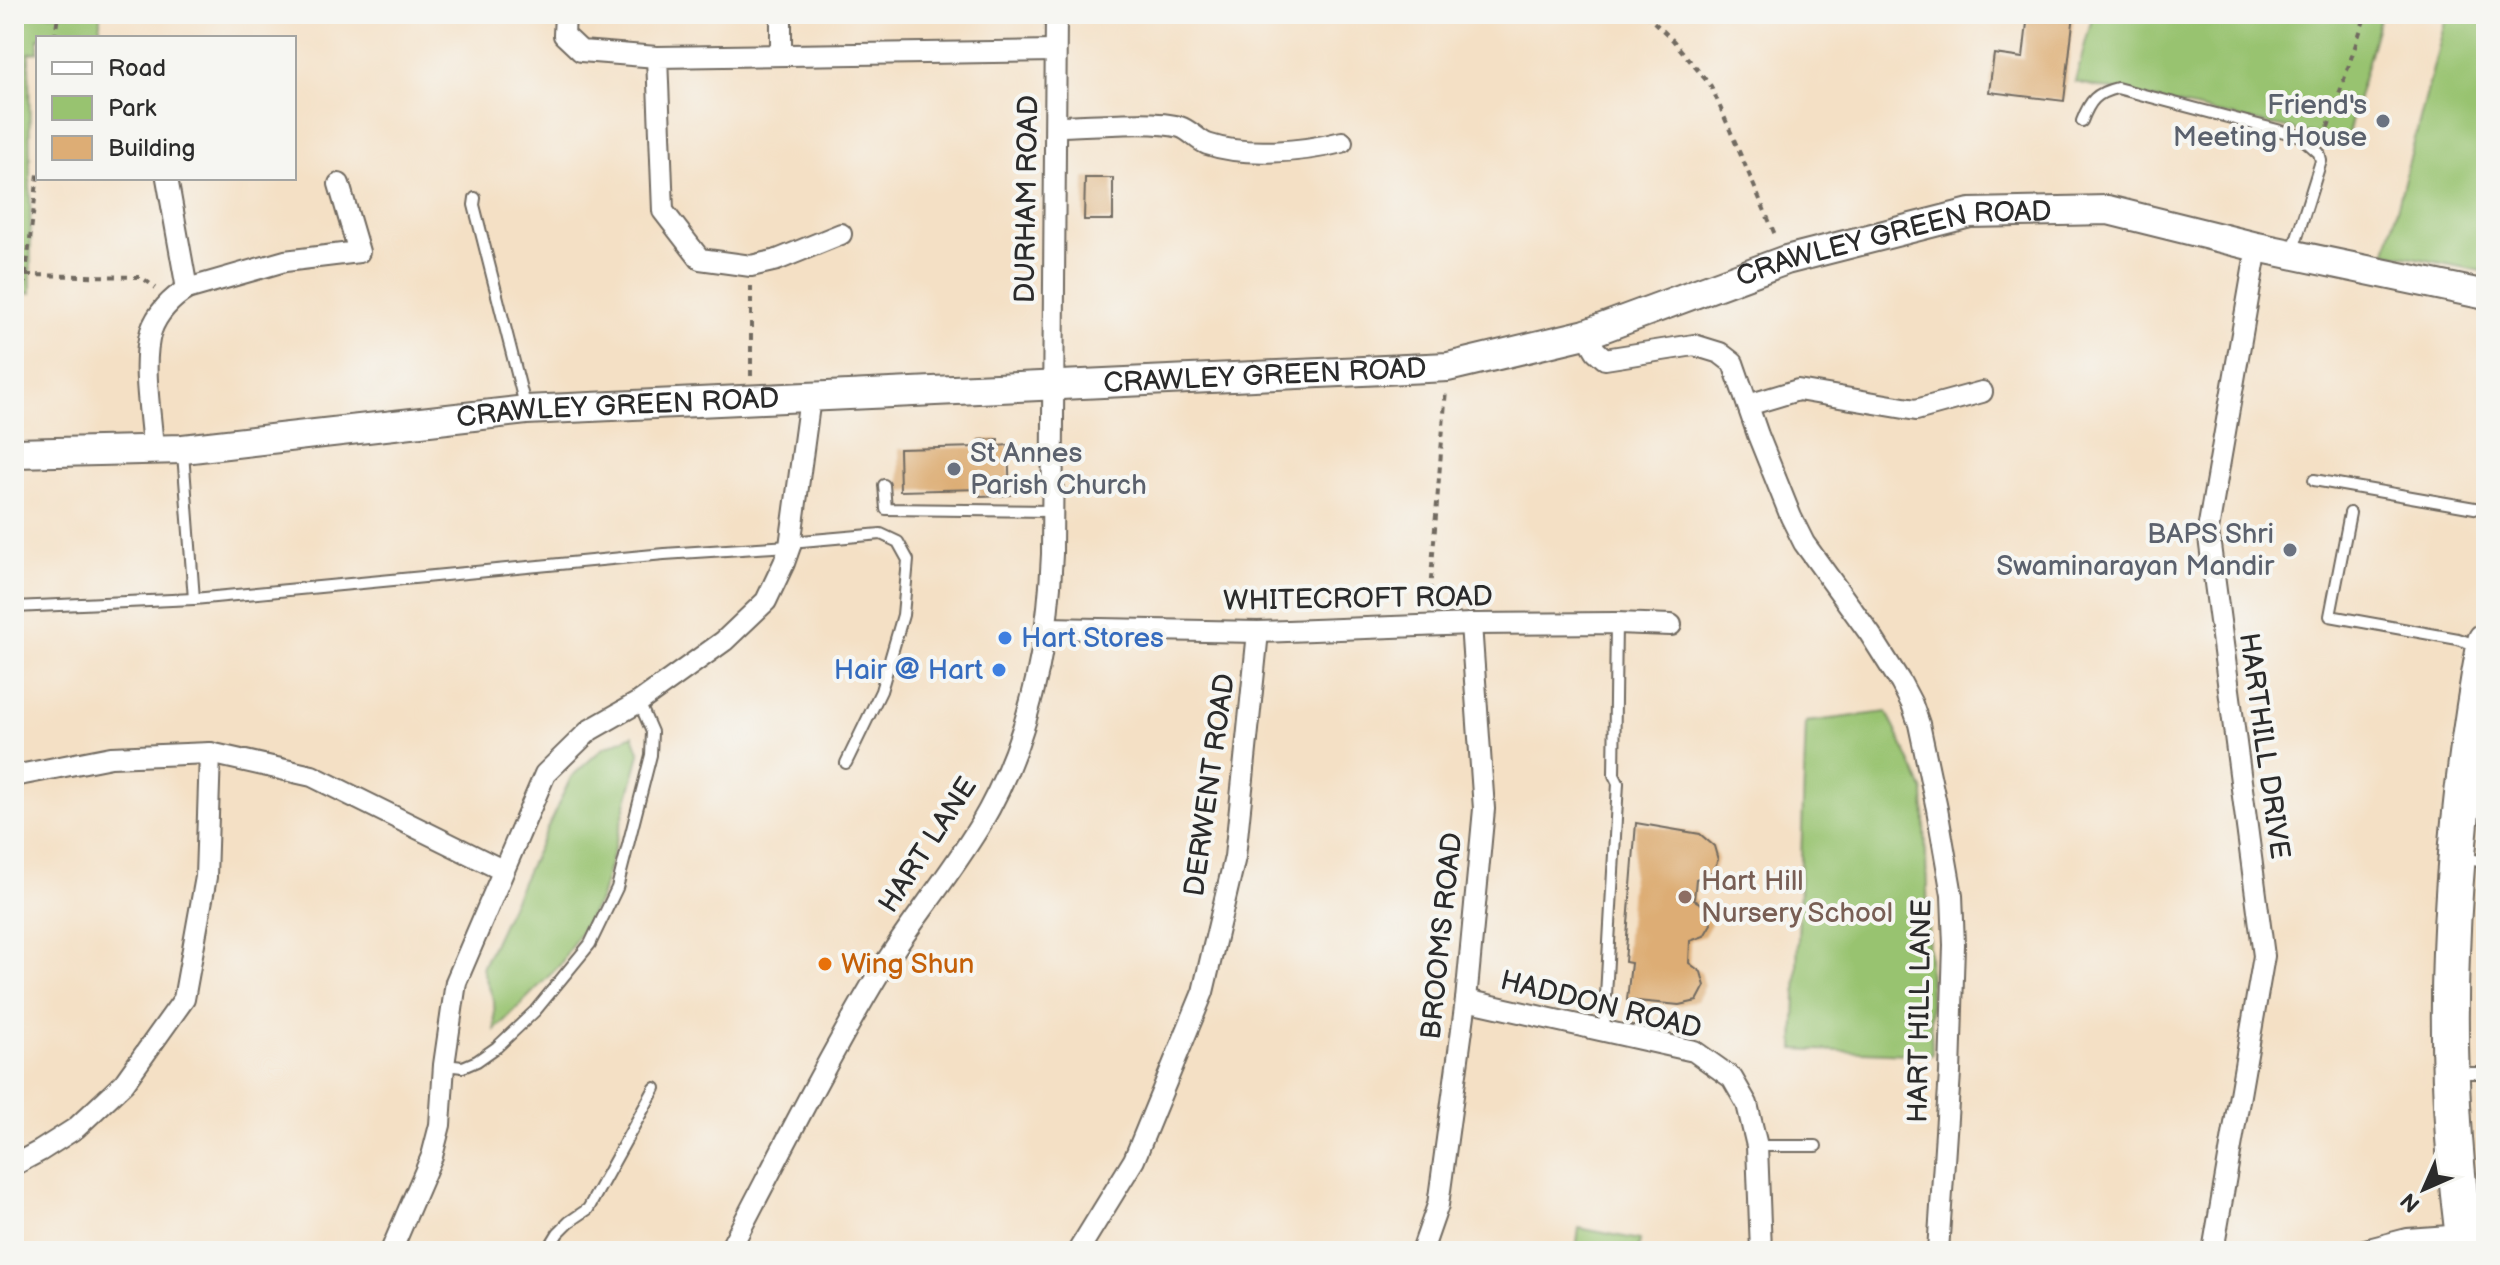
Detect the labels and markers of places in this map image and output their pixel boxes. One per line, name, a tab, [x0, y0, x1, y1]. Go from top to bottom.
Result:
place label: Friend's Meeting House	[2173, 89, 2367, 154]
marker: Friend's Meeting House	[2374, 112, 2392, 130]
place label: St Annes Parish Church	[970, 437, 1147, 502]
marker: St Annes Parish Church	[945, 460, 963, 478]
place label: BAPS Shri Swaminarayan Mandir	[1996, 518, 2275, 583]
marker: BAPS Shri Swaminarayan Mandir	[2281, 541, 2299, 559]
place label: Hart Stores	[1021, 622, 1164, 655]
marker: Hart Stores	[996, 629, 1014, 647]
place label: Hair @ Hart	[834, 654, 983, 687]
marker: Hair @ Hart	[990, 661, 1008, 679]
place label: Hart Hill Nursery School	[1701, 865, 1893, 930]
marker: Hart Hill Nursery School	[1676, 888, 1694, 906]
place label: Wing Shun	[841, 948, 974, 981]
marker: Wing Shun	[816, 955, 834, 973]

